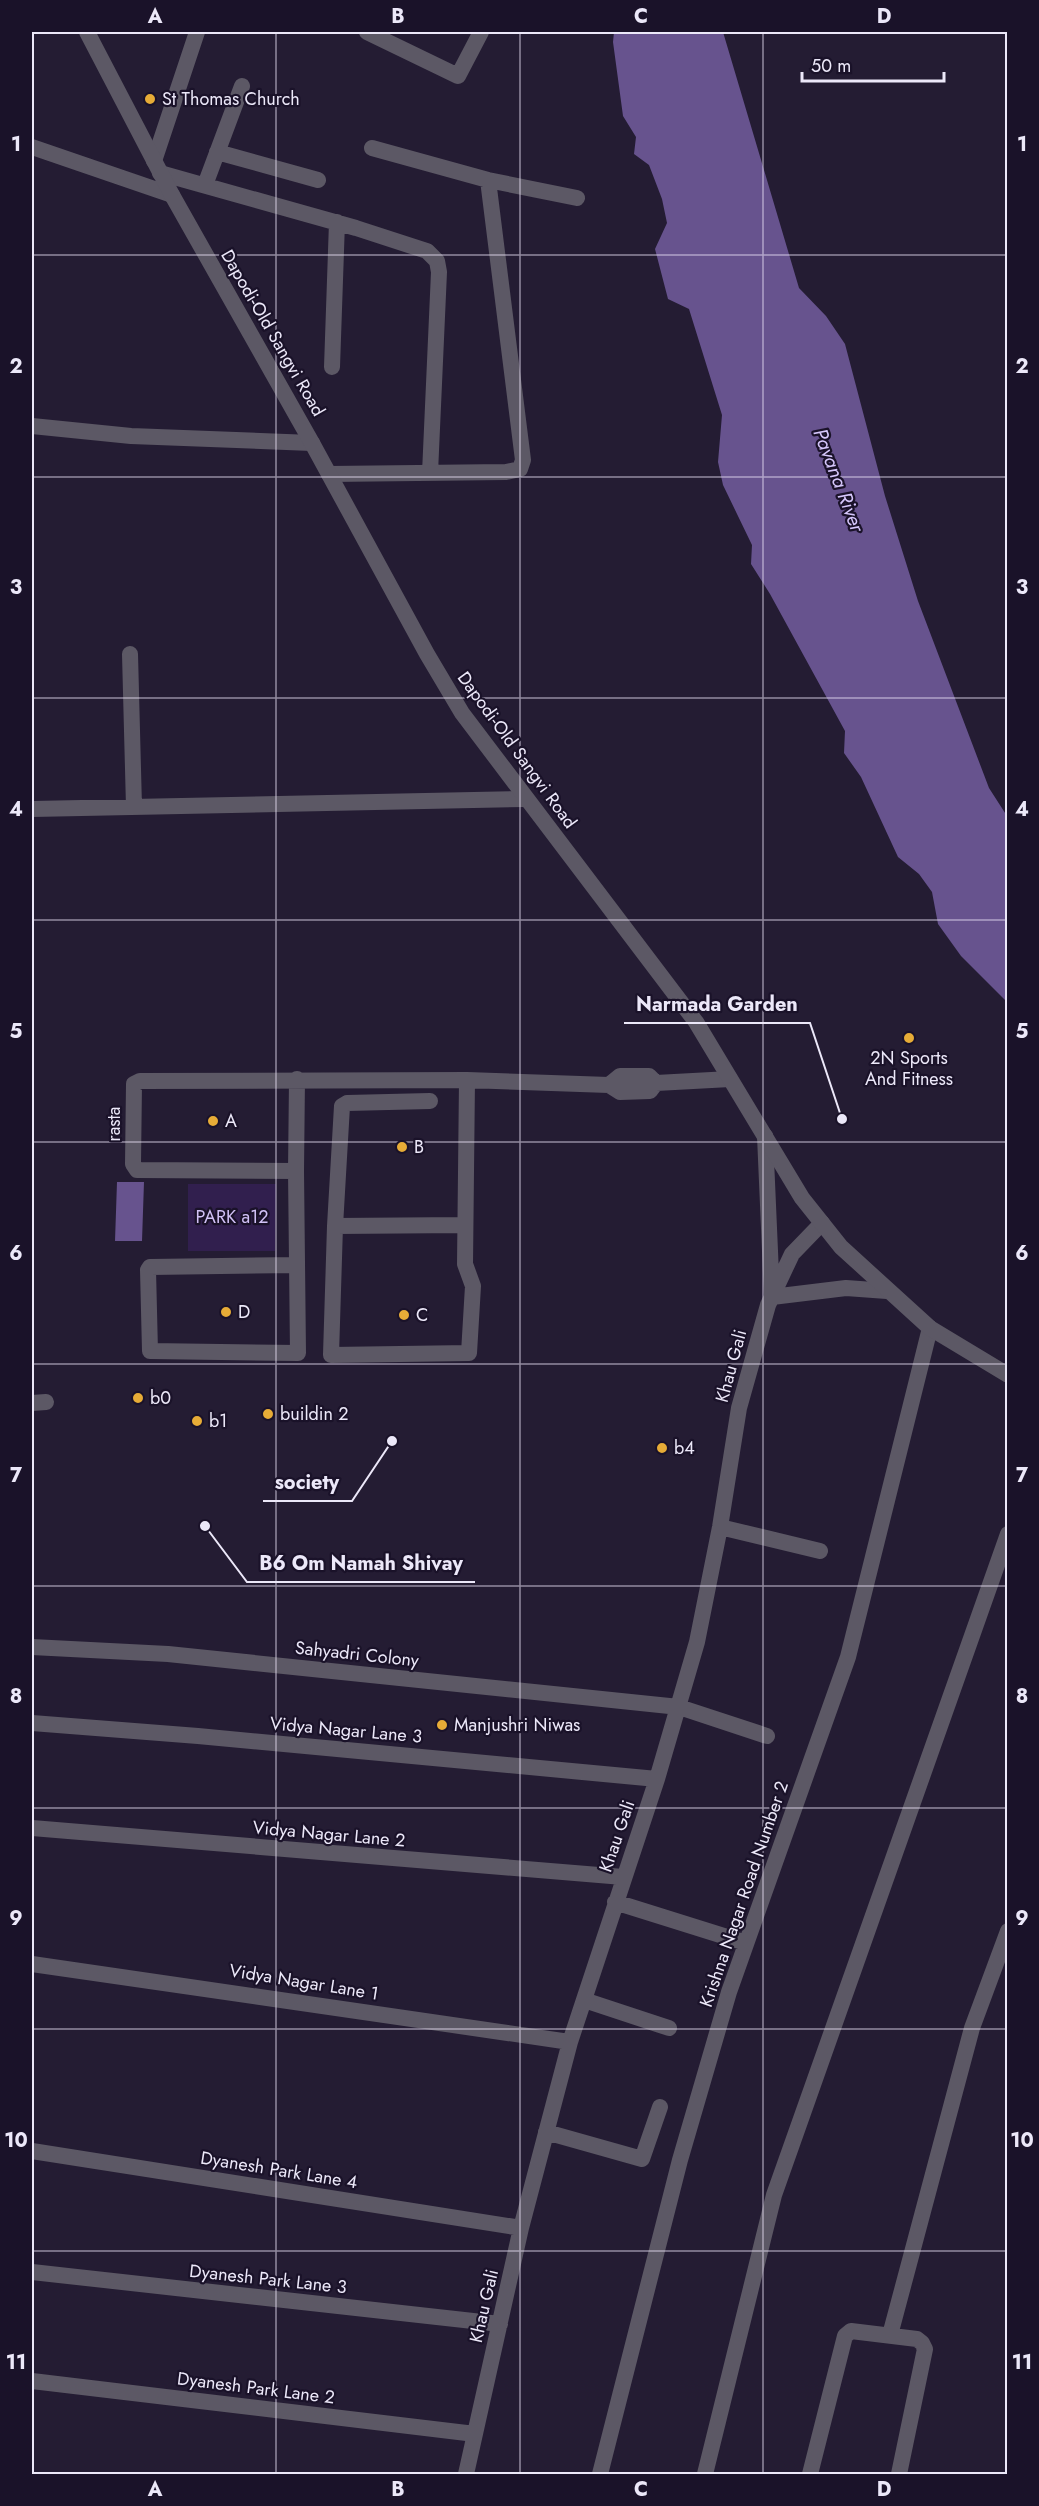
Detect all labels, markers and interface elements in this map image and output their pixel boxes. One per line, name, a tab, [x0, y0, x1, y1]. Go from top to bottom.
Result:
text: A	[147, 2, 163, 31]
text: B	[391, 2, 405, 31]
text: C	[634, 2, 648, 31]
text: D	[877, 2, 891, 31]
scale bar	[802, 45, 944, 83]
text: 50 m	[811, 53, 851, 79]
place label: St Thomas Church	[162, 86, 300, 112]
marker: St Thomas Church	[143, 92, 157, 106]
text: 1	[11, 130, 21, 159]
text: 1	[1017, 130, 1027, 159]
street label: Dapodi-Old Sangvi Road	[215, 245, 331, 421]
text: 2	[9, 352, 23, 381]
text: 2	[1015, 352, 1029, 381]
water label: Pavana River	[806, 424, 872, 537]
text: 3	[10, 573, 22, 602]
text: 3	[1016, 573, 1028, 602]
street label: Dapodi-Old Sangvi Road	[451, 666, 583, 834]
text: 4	[9, 795, 23, 824]
text: 4	[1015, 795, 1029, 824]
callout: Narmada Garden	[624, 985, 810, 1023]
text: Narmada Garden	[636, 990, 798, 1019]
text: 5	[10, 1017, 23, 1046]
text: 5	[1016, 1017, 1029, 1046]
marker: 2N Sports And Fitness	[902, 1031, 916, 1045]
place label: 2N Sports And Fitness	[865, 1045, 953, 1092]
street label: rasta	[101, 1106, 127, 1142]
place label: A	[225, 1108, 237, 1134]
marker: A	[206, 1114, 220, 1128]
place label: B	[414, 1134, 424, 1160]
marker: B	[395, 1140, 409, 1154]
park label: PARK a12	[195, 1204, 269, 1230]
text: 6	[9, 1239, 23, 1268]
text: 6	[1015, 1239, 1029, 1268]
place label: D	[238, 1299, 250, 1325]
place label: C	[416, 1302, 428, 1328]
marker: D	[219, 1305, 233, 1319]
marker: C	[397, 1308, 411, 1322]
street label: Khau Gali	[709, 1327, 753, 1405]
place label: b0	[150, 1385, 171, 1411]
marker: b0	[131, 1391, 145, 1405]
place label: buildin 2	[280, 1401, 349, 1427]
marker: buildin 2	[261, 1407, 275, 1421]
place label: b1	[209, 1408, 227, 1434]
marker: b1	[190, 1414, 204, 1428]
place label: b4	[674, 1435, 695, 1461]
marker: b4	[655, 1441, 669, 1455]
text: 7	[10, 1461, 23, 1490]
text: 7	[1016, 1461, 1029, 1490]
callout: society	[263, 1463, 352, 1501]
text: society	[275, 1468, 340, 1497]
callout: B6 Om Namah Shivay	[247, 1544, 475, 1582]
text: B6 Om Namah Shivay	[259, 1549, 463, 1578]
street label: Sahyadri Colony	[294, 1635, 420, 1673]
text: 8	[10, 1682, 22, 1711]
text: 8	[1016, 1682, 1028, 1711]
street label: Vidya Nagar Lane 3	[269, 1710, 423, 1750]
place label: Manjushri Niwas	[454, 1712, 580, 1738]
marker: Manjushri Niwas	[435, 1718, 449, 1732]
street label: Krishna Nagar Road Number 2	[693, 1778, 795, 2010]
street label: Khau Gali	[593, 1797, 641, 1875]
street label: Vidya Nagar Lane 2	[252, 1814, 406, 1854]
text: 9	[9, 1904, 23, 1933]
text: 9	[1015, 1904, 1029, 1933]
street label: Vidya Nagar Lane 1	[227, 1957, 381, 2007]
text: 10	[4, 2126, 28, 2155]
text: 10	[1010, 2126, 1034, 2155]
street label: Dyanesh Park Lane 4	[199, 2145, 359, 2195]
street label: Dyanesh Park Lane 3	[188, 2258, 348, 2300]
street label: Khau Gali	[463, 2267, 505, 2345]
text: 11	[6, 2348, 26, 2377]
text: 11	[1012, 2348, 1032, 2377]
street label: Dyanesh Park Lane 2	[176, 2365, 336, 2411]
text: A	[147, 2475, 163, 2504]
text: B	[391, 2475, 405, 2504]
text: C	[634, 2475, 648, 2504]
text: D	[877, 2475, 891, 2504]

